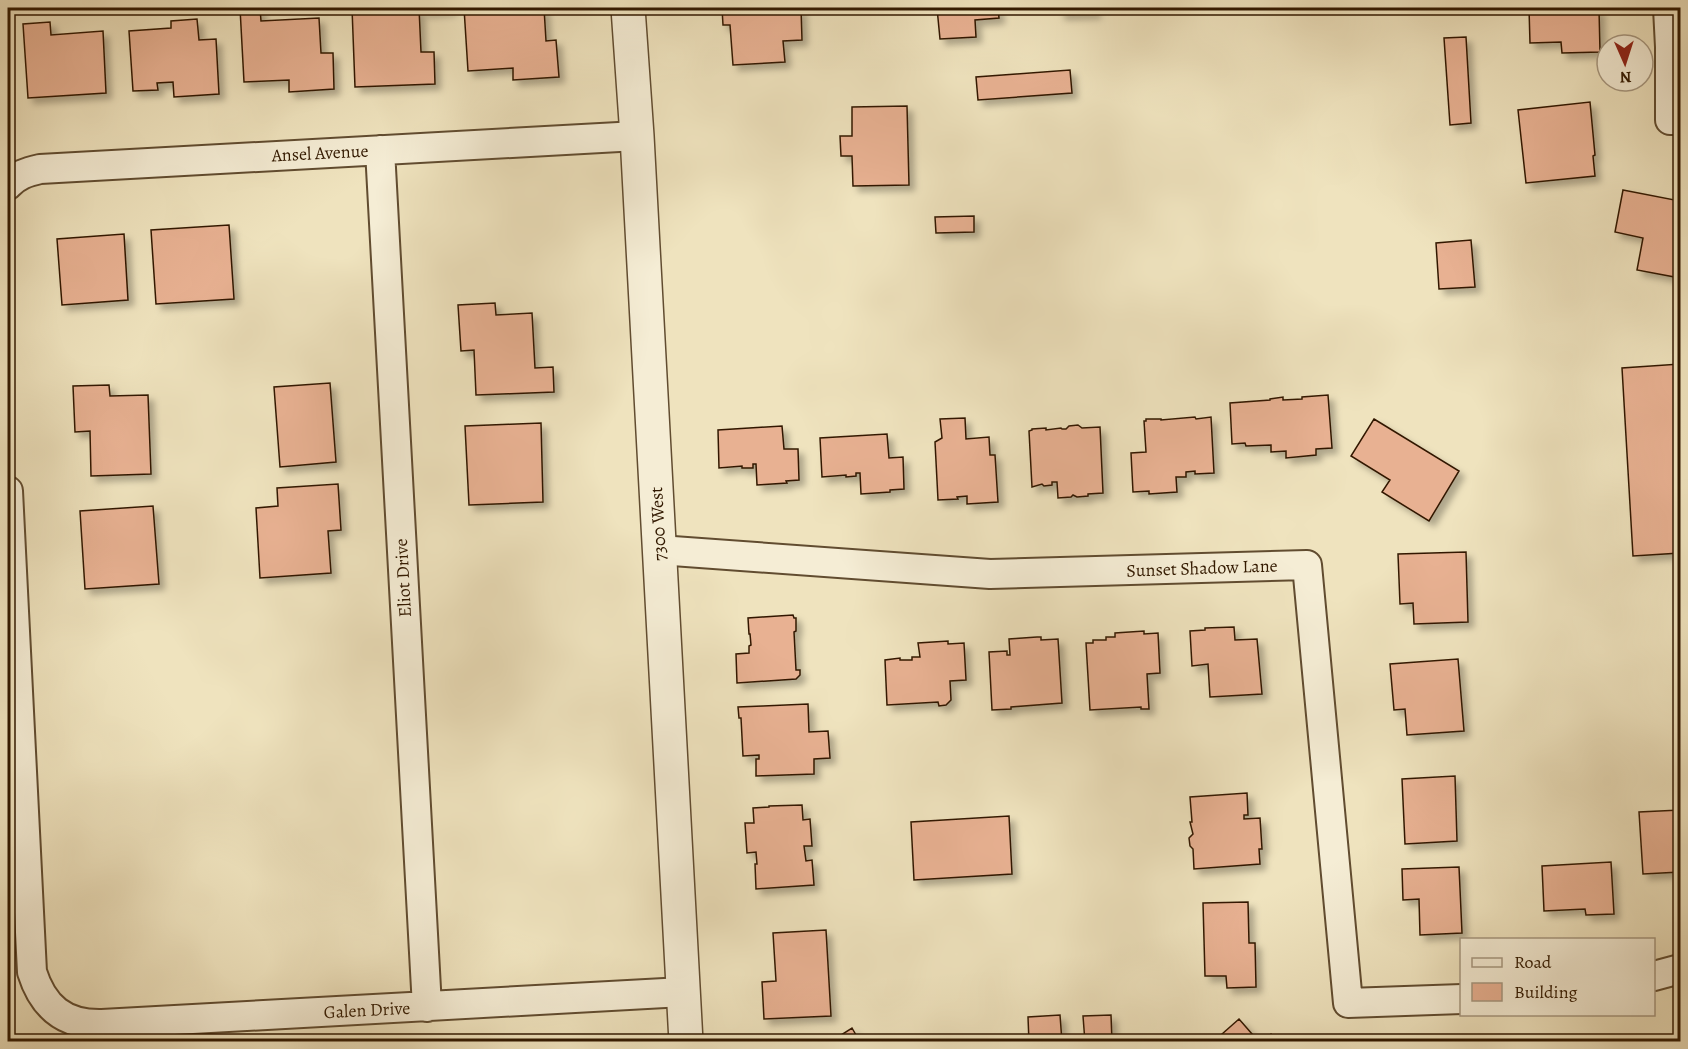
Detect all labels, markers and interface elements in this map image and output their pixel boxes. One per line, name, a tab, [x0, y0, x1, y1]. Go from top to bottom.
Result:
north arrow	[1595, 33, 1655, 93]
text: N	[1619, 66, 1632, 88]
street label: Ansel Avenue	[270, 138, 369, 168]
street label: 7300 West	[644, 486, 672, 562]
street label: Eliot Drive	[389, 538, 417, 618]
street label: Sunset Shadow Lane	[1126, 553, 1278, 583]
legend	[1460, 938, 1655, 1016]
text: Road	[1514, 950, 1552, 974]
text: Building	[1514, 980, 1578, 1004]
street label: Galen Drive	[323, 996, 411, 1024]

